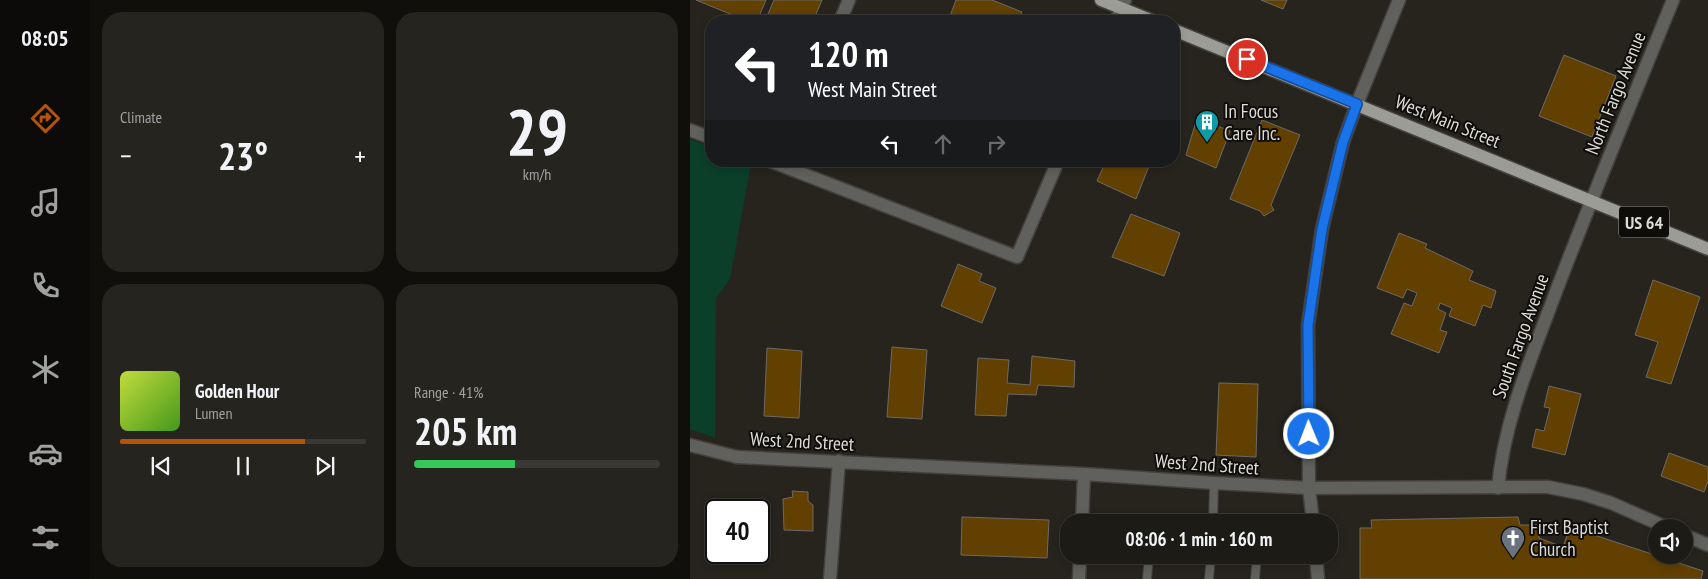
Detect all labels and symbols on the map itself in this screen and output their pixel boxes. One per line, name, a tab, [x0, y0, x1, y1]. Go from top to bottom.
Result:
street label: North Fargo Avenue	[1579, 28, 1651, 158]
pin	[1226, 38, 1268, 80]
street label: West Main Street	[1392, 89, 1505, 153]
place label: In Focus Care Inc.	[1224, 99, 1280, 145]
building icon: In Focus Care Inc.	[1194, 109, 1220, 143]
road number: US 64	[1619, 206, 1669, 238]
street label: South Fargo Avenue	[1486, 270, 1554, 402]
position arrow	[1282, 407, 1334, 459]
street label: West 2nd Street	[749, 426, 855, 456]
street label: West 2nd Street	[1154, 448, 1261, 480]
speed limit sign: 40	[705, 499, 770, 564]
place label: First Baptist Church	[1530, 515, 1609, 561]
church icon: First Baptist Church	[1500, 525, 1526, 559]

